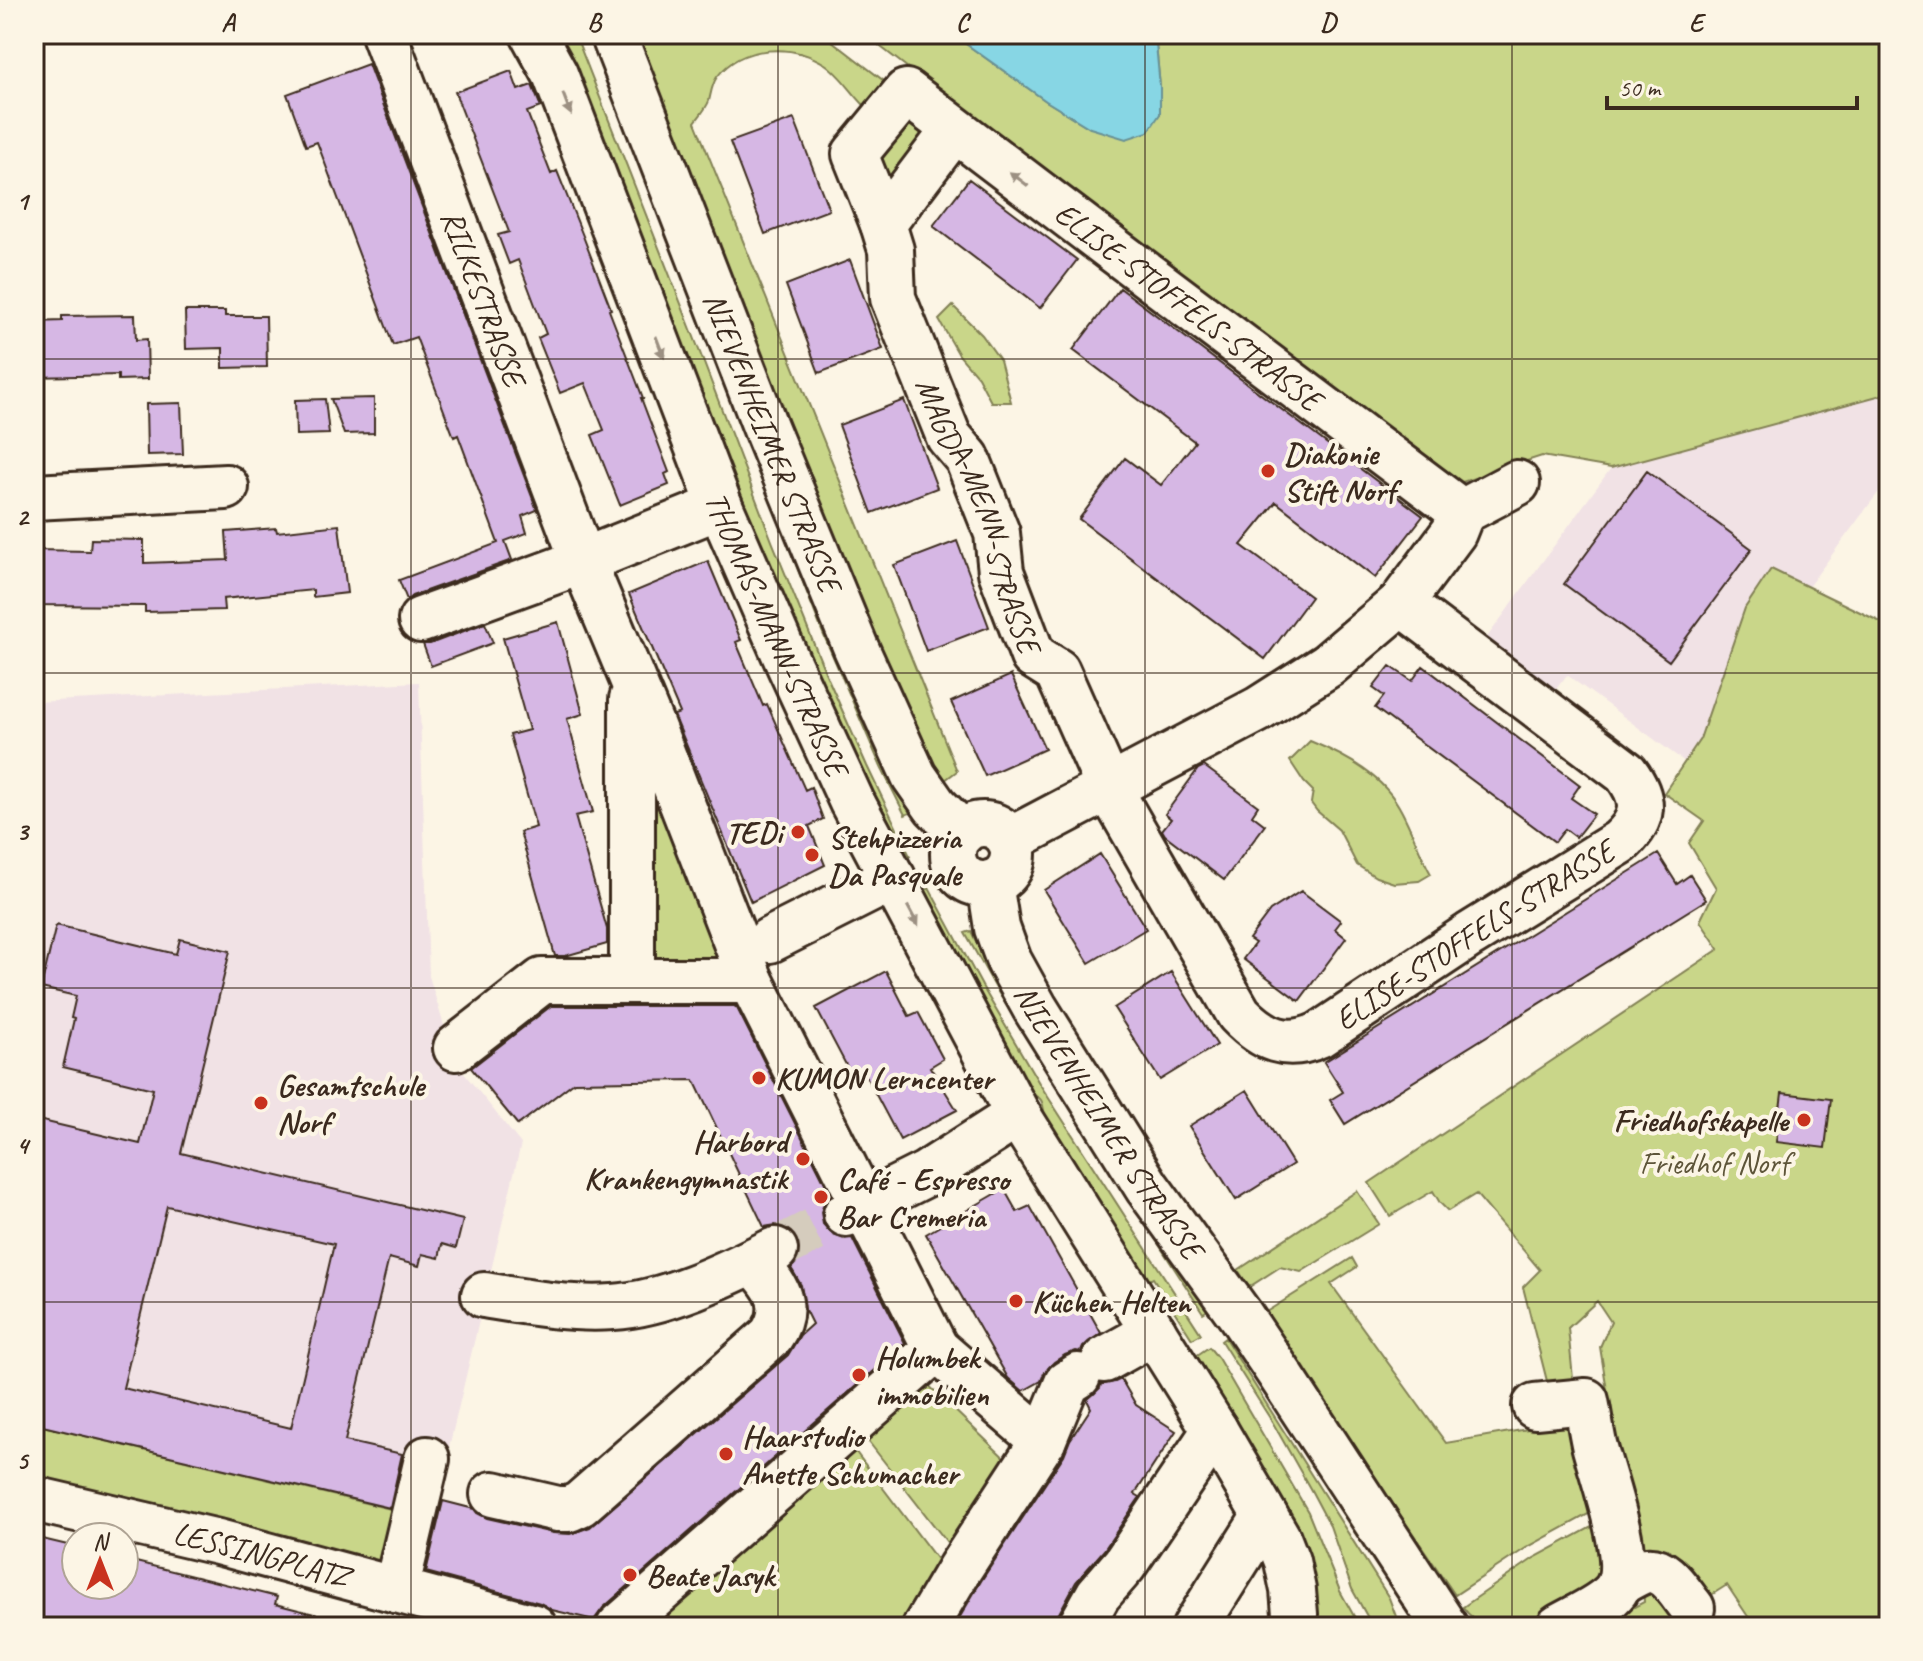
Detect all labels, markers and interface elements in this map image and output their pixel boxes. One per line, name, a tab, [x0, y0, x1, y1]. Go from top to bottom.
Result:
text: A	[221, 6, 236, 39]
text: B	[587, 6, 603, 39]
text: C	[956, 6, 972, 39]
text: D	[1320, 6, 1338, 39]
text: E	[1689, 6, 1707, 39]
scale bar	[1607, 60, 1857, 110]
text: 50 m	[1619, 73, 1662, 103]
one-way arrow	[561, 92, 574, 116]
one-way arrow	[1009, 171, 1029, 187]
text: 1	[16, 185, 31, 218]
street label: ELISE-STOFFELS-STRASSE	[1046, 193, 1333, 423]
street label: RILKESTRASSE	[431, 204, 536, 395]
street label: NIEVENHEIMER STRASSE	[694, 287, 852, 602]
one-way arrow	[654, 335, 667, 359]
street label: MAGDA-MENN-STRASSE	[906, 372, 1051, 663]
place label: Diakonie Stift Norf	[1284, 433, 1403, 511]
marker: Diakonie Stift Norf	[1259, 462, 1277, 480]
street label: THOMAS-MANN-STRASSE	[696, 486, 859, 787]
text: 2	[16, 500, 30, 533]
place label: TEDi	[726, 812, 786, 853]
text: 3	[16, 815, 30, 848]
place label: Stehpizzeria Da Pasquale	[828, 817, 964, 895]
marker: TEDi	[789, 823, 807, 841]
street label: ELISE-STOFFELS-STRASSE	[1327, 828, 1626, 1040]
marker: Stehpizzeria Da Pasquale	[803, 846, 821, 864]
one-way arrow	[907, 905, 920, 928]
street label: NIEVENHEIMER STRASSE	[1005, 977, 1215, 1271]
place label: KUMON Lerncenter	[775, 1058, 996, 1099]
place label: Gesamtschule Norf	[277, 1065, 427, 1143]
marker: KUMON Lerncenter	[750, 1069, 768, 1087]
marker: Gesamtschule Norf	[252, 1094, 270, 1112]
place label: Friedhofskapelle	[1614, 1100, 1790, 1141]
marker: Friedhofskapelle	[1795, 1111, 1813, 1129]
place label: Harbord Krankengymnastik	[584, 1121, 792, 1199]
text: 4	[16, 1129, 31, 1162]
park label: Friedhof Norf	[1639, 1142, 1796, 1183]
marker: Harbord Krankengymnastik	[794, 1150, 812, 1168]
place label: Café - Espresso Bar Cremeria	[837, 1159, 1012, 1237]
marker: Café - Espresso Bar Cremeria	[812, 1188, 830, 1206]
place label: Küchen Helten	[1032, 1281, 1193, 1322]
marker: Küchen Helten	[1007, 1292, 1025, 1310]
place label: Holumbek immobilien	[875, 1337, 990, 1415]
marker: Holumbek immobilien	[850, 1366, 868, 1384]
place label: Haarstudio Anette Schumacher	[742, 1416, 961, 1494]
text: 5	[16, 1444, 30, 1477]
marker: Haarstudio Anette Schumacher	[717, 1445, 735, 1463]
street label: LESSINGPLATZ	[169, 1512, 359, 1599]
north arrow	[60, 1521, 140, 1601]
text: N	[93, 1528, 110, 1556]
place label: Beate Jasyk	[646, 1555, 777, 1596]
marker: Beate Jasyk	[621, 1566, 639, 1584]

